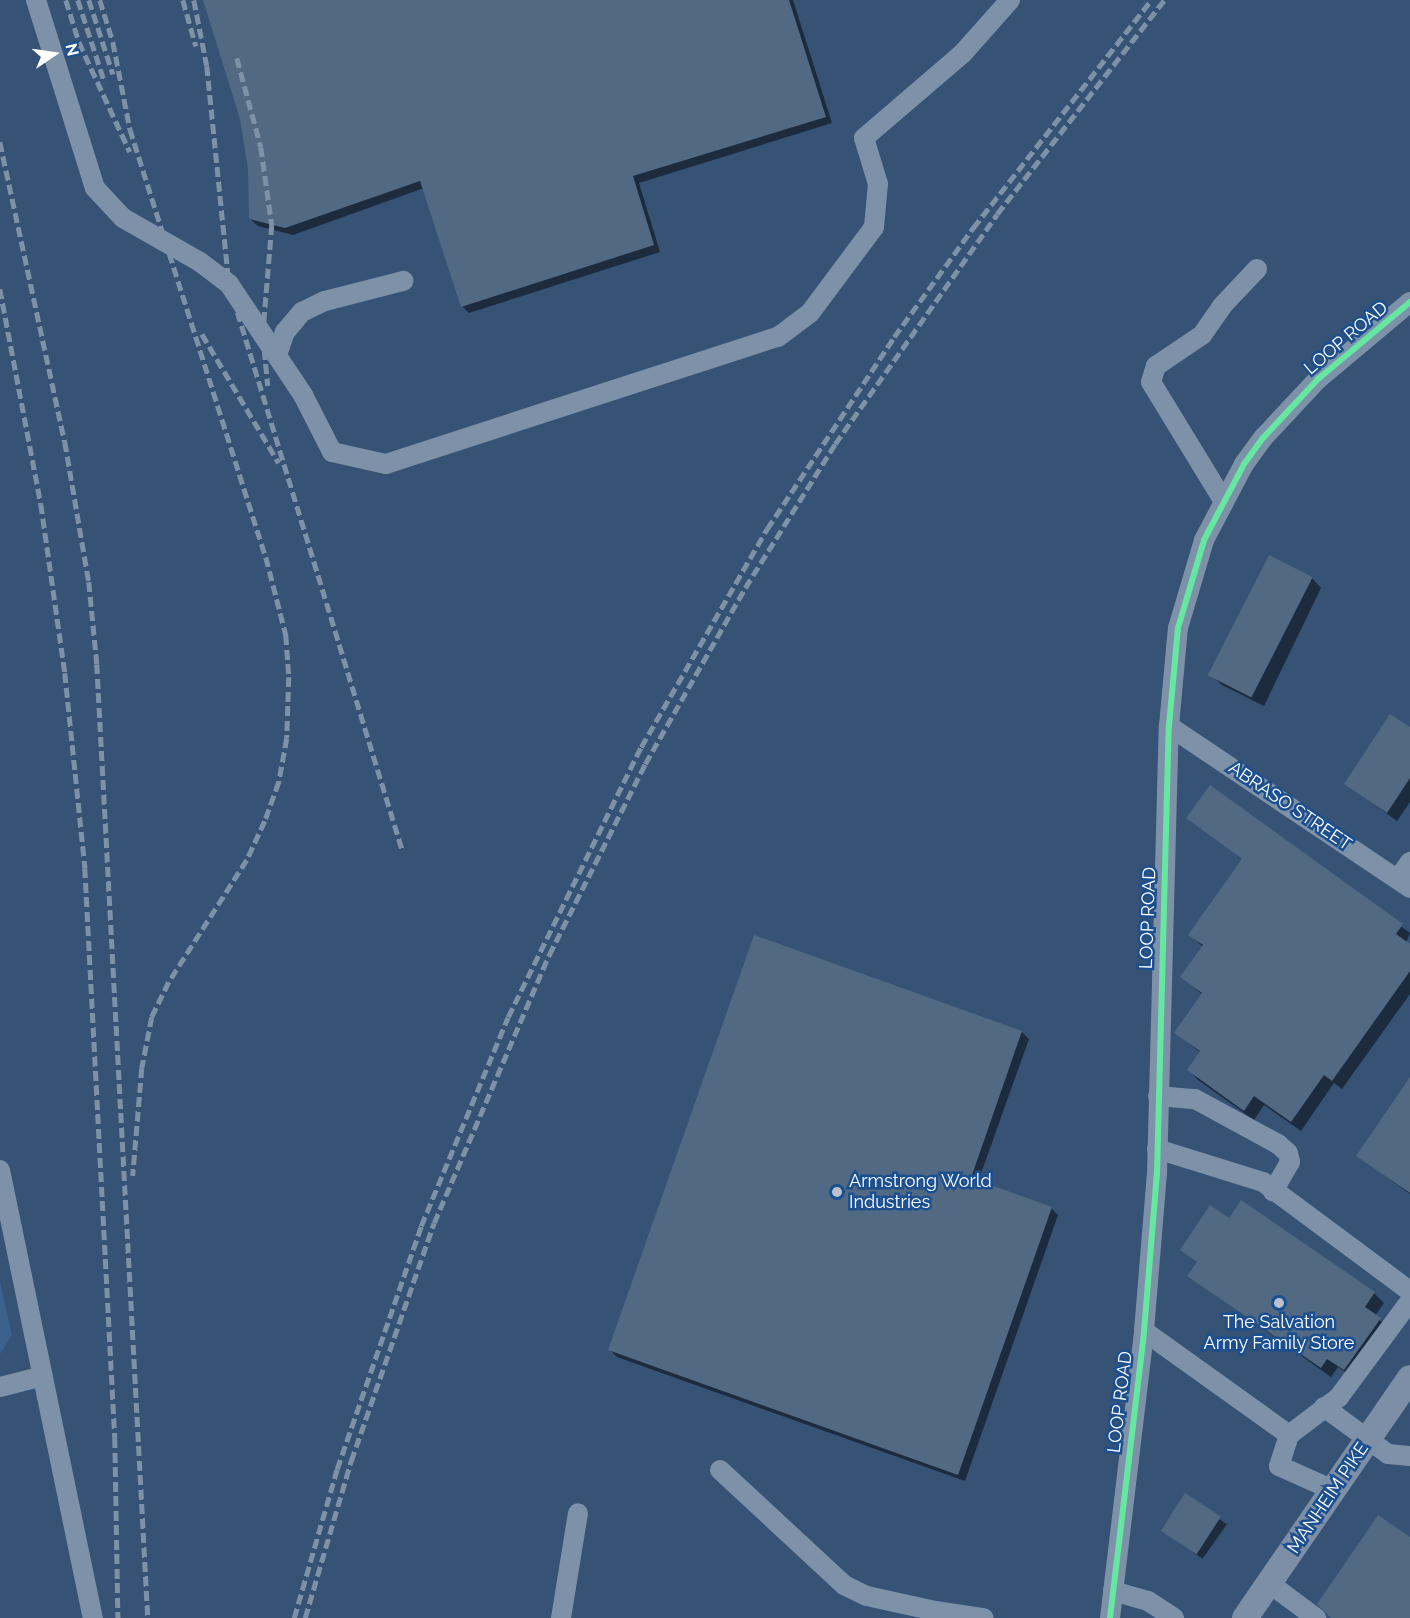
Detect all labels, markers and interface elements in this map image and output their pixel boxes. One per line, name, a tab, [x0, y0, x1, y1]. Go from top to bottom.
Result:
north arrow	[24, 24, 84, 84]
text: N	[61, 42, 83, 58]
street label: LOOP ROAD	[1300, 297, 1392, 379]
street label: ABRASO STREET	[1225, 757, 1355, 855]
street label: LOOP ROAD	[1135, 866, 1161, 970]
place label: Armstrong World Industries	[849, 1171, 992, 1214]
marker: Armstrong World Industries	[830, 1185, 844, 1199]
marker: The Salvation Army Family Store	[1272, 1296, 1286, 1310]
place label: The Salvation Army Family Store	[1203, 1312, 1355, 1354]
street label: LOOP ROAD	[1103, 1350, 1137, 1454]
street label: MANHEIM PIKE	[1283, 1438, 1373, 1558]

